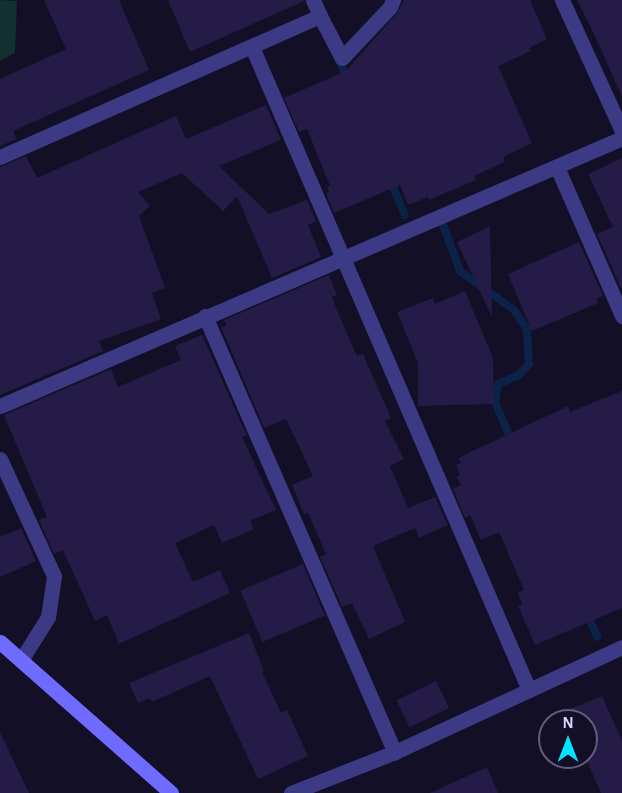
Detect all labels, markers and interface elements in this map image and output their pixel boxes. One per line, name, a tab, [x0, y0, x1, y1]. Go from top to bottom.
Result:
north arrow	[538, 709, 598, 769]
text: N	[562, 715, 574, 731]

